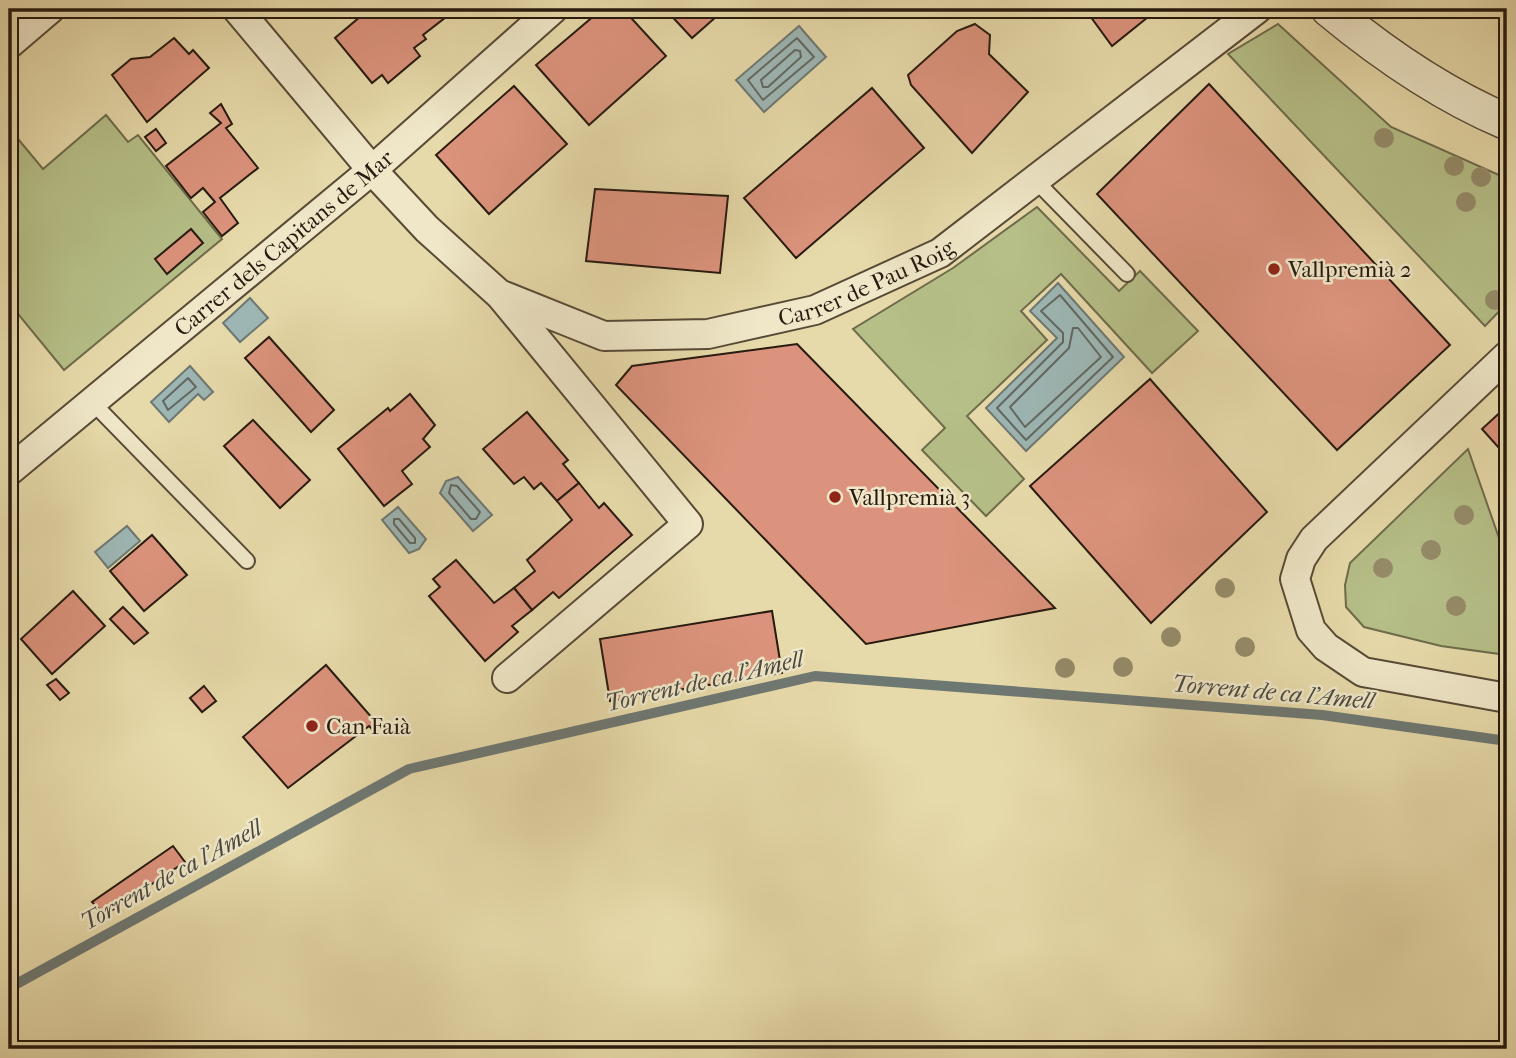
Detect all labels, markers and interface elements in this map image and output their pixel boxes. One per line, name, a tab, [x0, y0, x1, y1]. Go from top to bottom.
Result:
street label: Carrer dels Capitans de Mar	[169, 144, 399, 342]
street label: Carrer de Pau Roig	[776, 233, 961, 332]
place label: Vallpremià 2	[1287, 256, 1412, 283]
marker: Vallpremià 2	[1266, 261, 1282, 277]
place label: Vallpremià 3	[848, 484, 970, 511]
marker: Vallpremià 3	[827, 489, 843, 505]
water label: Torrent de ca l'Amell	[602, 644, 809, 717]
water label: Torrent de ca l'Amell	[1171, 669, 1378, 715]
place label: Can Faià	[326, 713, 411, 740]
marker: Can Faià	[304, 718, 320, 734]
water label: Torrent de ca l'Amell	[76, 812, 269, 936]

